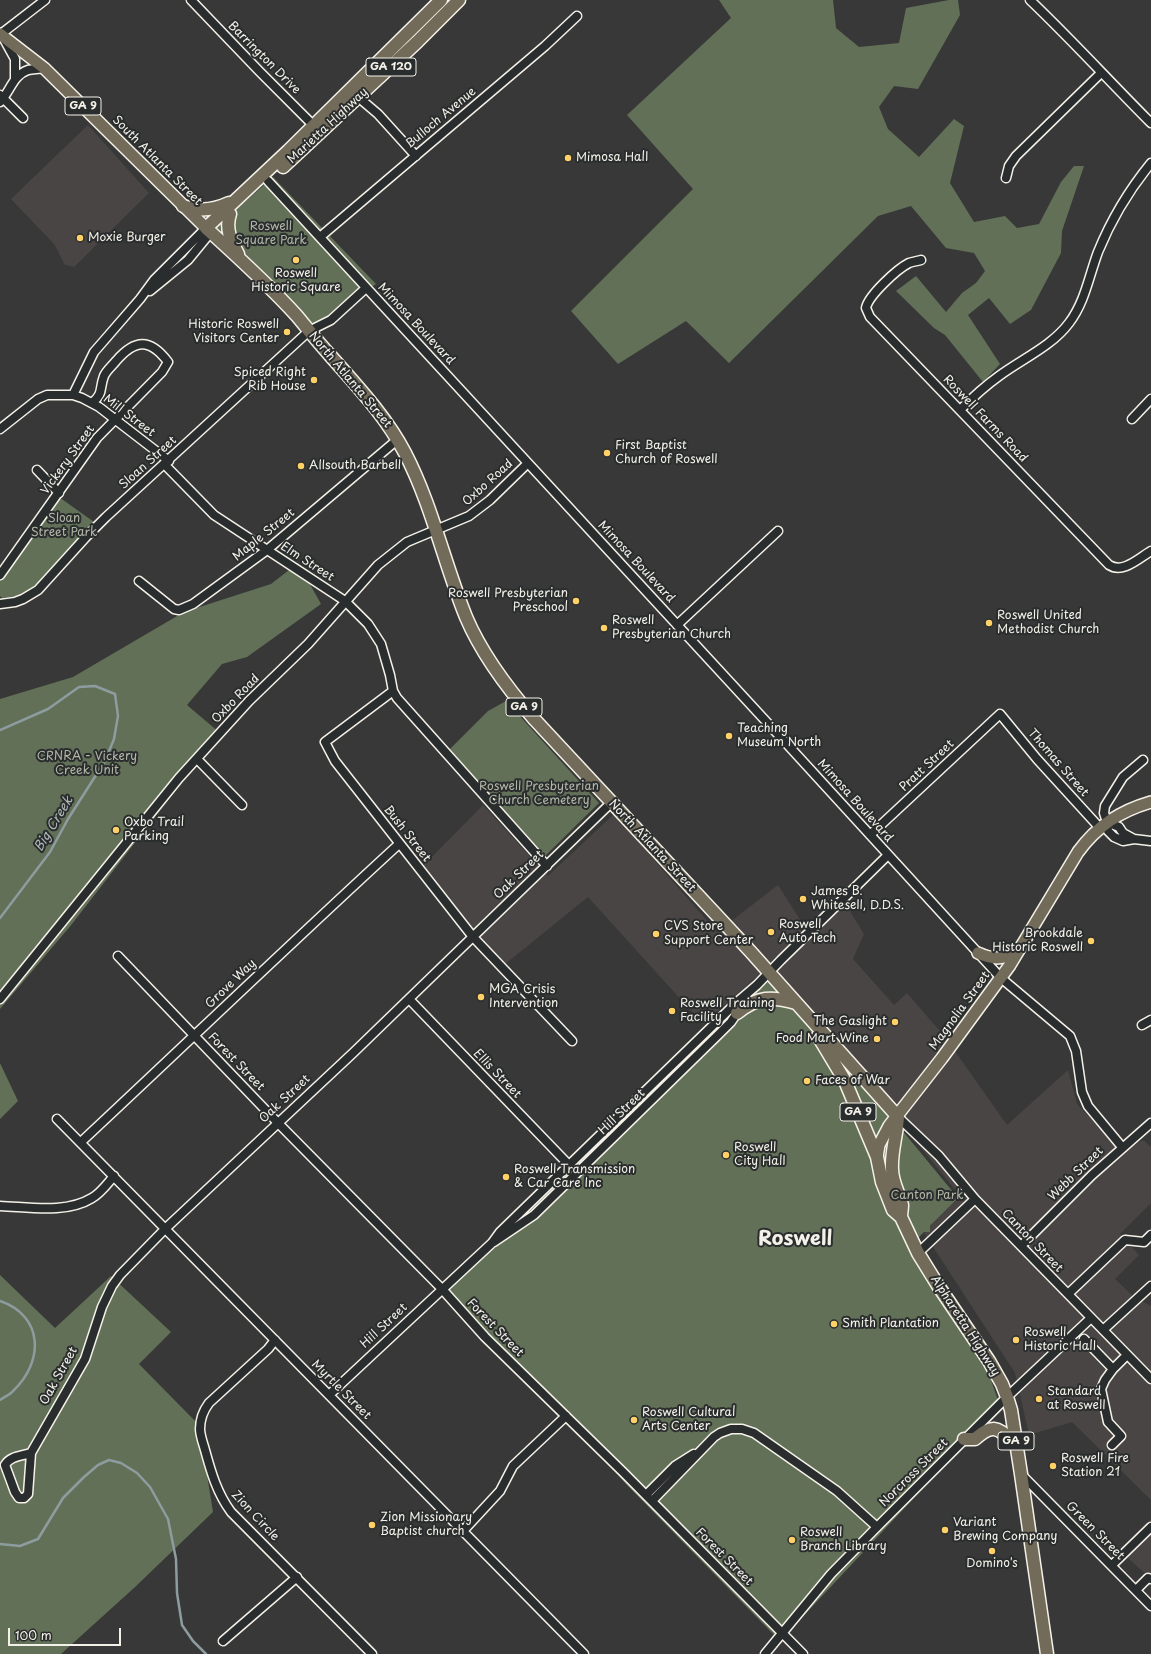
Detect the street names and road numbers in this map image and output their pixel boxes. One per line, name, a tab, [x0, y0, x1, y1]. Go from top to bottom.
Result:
street label: Barrington Drive	[225, 19, 303, 97]
road number: GA 120	[366, 58, 416, 76]
street label: Bulloch Avenue	[403, 84, 479, 152]
street label: Marietta Highway	[285, 85, 371, 167]
road number: GA 9	[65, 97, 101, 115]
street label: South Atlanta Street	[109, 113, 205, 209]
street label: Mimosa Boulevard	[375, 280, 457, 368]
street label: North Atlanta Street	[306, 329, 394, 431]
street label: Roswell Farms Road	[940, 373, 1030, 465]
street label: Mill Street	[100, 392, 158, 440]
street label: Vickery Street	[38, 423, 98, 497]
street label: Sloan Street	[116, 434, 180, 492]
street label: Oxbo Road	[460, 457, 516, 509]
street label: Maple Street	[230, 506, 298, 564]
street label: Mimosa Boulevard	[595, 518, 677, 606]
street label: Elm Street	[278, 539, 336, 585]
street label: Oxbo Road	[209, 672, 263, 726]
road number: GA 9	[506, 698, 542, 716]
street label: Thomas Street	[1025, 726, 1091, 800]
street label: Pratt Street	[897, 737, 957, 795]
street label: Mimosa Boulevard	[814, 757, 896, 845]
street label: North Atlanta Street	[605, 797, 699, 895]
street label: Bush Street	[381, 803, 433, 865]
street label: Oak Street	[491, 848, 547, 902]
street label: Grove Way	[203, 956, 259, 1012]
street label: Magnolia Street	[927, 969, 993, 1053]
street label: Forest Street	[205, 1030, 267, 1094]
street label: Ellis Street	[470, 1046, 524, 1102]
street label: Oak Street	[257, 1072, 313, 1126]
street label: Hill Street	[596, 1086, 648, 1138]
road number: GA 9	[840, 1103, 876, 1121]
street label: Webb Street	[1045, 1144, 1107, 1204]
street label: Canton Street	[998, 1207, 1066, 1275]
street label: Alpharetta Highway	[927, 1273, 1003, 1379]
street label: Forest Street	[464, 1296, 526, 1360]
street label: Hill Street	[357, 1301, 411, 1351]
street label: Oak Street	[37, 1345, 81, 1407]
street label: Myrtle Street	[308, 1357, 374, 1423]
road number: GA 9	[998, 1432, 1034, 1450]
street label: Norcross Street	[877, 1436, 951, 1510]
street label: Zion Circle	[228, 1488, 282, 1544]
street label: Green Street	[1063, 1499, 1127, 1563]
street label: Forest Street	[692, 1525, 756, 1589]

